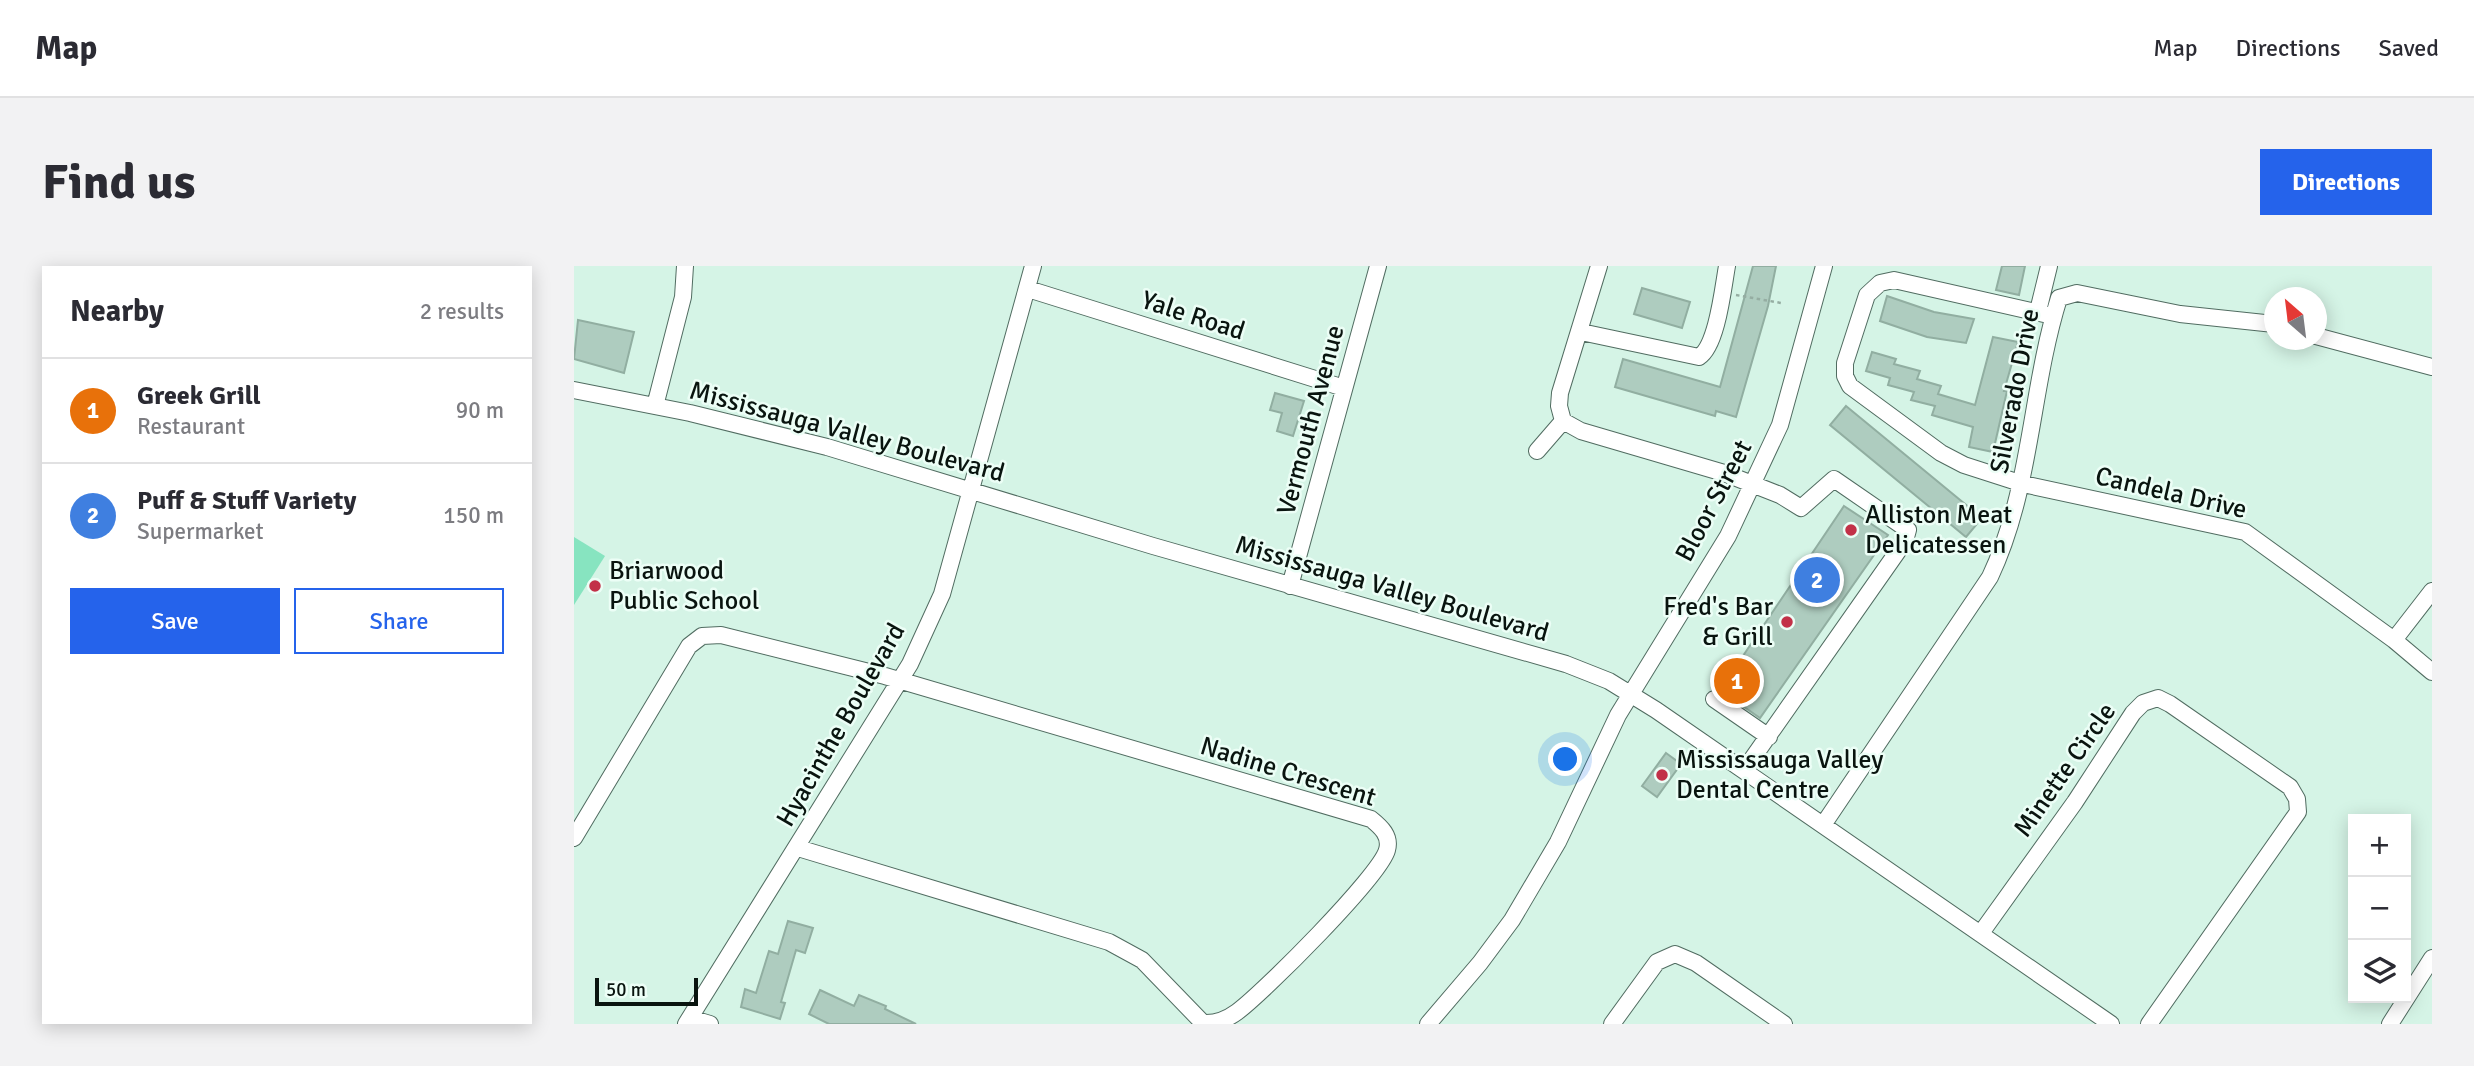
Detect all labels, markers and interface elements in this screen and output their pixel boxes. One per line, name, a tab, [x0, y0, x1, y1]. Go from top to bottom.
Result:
text: Map	[35, 28, 97, 69]
text: Map	[2153, 33, 2198, 63]
text: Directions	[2236, 33, 2341, 63]
text: Saved	[2379, 33, 2439, 63]
button: Directions	[2260, 149, 2432, 215]
text: Find us	[42, 152, 195, 212]
street label: Yale Road	[1137, 284, 1249, 348]
north arrow	[2264, 287, 2327, 350]
text: Nearby	[70, 293, 164, 330]
text: 2 results	[420, 297, 504, 326]
street label: Silverado Drive	[1983, 306, 2047, 476]
street label: Vermouth Avenue	[1270, 322, 1352, 518]
street label: Mississauga Valley Boulevard	[686, 375, 1008, 489]
text: Greek Grill	[137, 380, 261, 412]
text: 1	[87, 396, 99, 425]
text: 90 m	[456, 396, 504, 425]
text: Restaurant	[137, 412, 245, 441]
street label: Bloor Street	[1669, 435, 1759, 567]
street label: Candela Drive	[2092, 460, 2250, 526]
text: Puff & Stuff Variety	[137, 485, 356, 517]
place label: Alliston Meat Delicatessen	[1865, 499, 2012, 561]
text: 2	[87, 501, 99, 530]
text: 150 m	[443, 501, 504, 530]
text: Supermarket	[137, 517, 264, 546]
marker: Alliston Meat Delicatessen	[1843, 522, 1859, 538]
street label: Mississauga Valley Boulevard	[1232, 529, 1552, 649]
pin: 2	[1794, 554, 1840, 606]
place label: Briarwood Public School	[609, 555, 759, 617]
marker: Briarwood Public School	[587, 578, 603, 594]
button: Save	[70, 588, 280, 654]
button: Share	[294, 588, 504, 654]
place label: Fred's Bar & Grill	[1663, 591, 1773, 653]
marker: Fred's Bar & Grill	[1779, 614, 1795, 630]
street label: Hyacinthe Boulevard	[770, 617, 912, 833]
pin: 1	[1714, 655, 1760, 707]
street label: Minette Circle	[2007, 697, 2123, 843]
street label: Nadine Crescent	[1196, 730, 1380, 814]
your location	[1548, 742, 1582, 776]
place label: Mississauga Valley Dental Centre	[1676, 744, 1883, 806]
marker: Mississauga Valley Dental Centre	[1654, 767, 1670, 783]
map controls	[2348, 814, 2411, 1003]
button: +	[2348, 814, 2411, 877]
button: −	[2348, 877, 2411, 940]
button: layers	[2348, 940, 2411, 1003]
scale bar	[595, 975, 698, 1007]
text: 50 m	[606, 978, 646, 1002]

